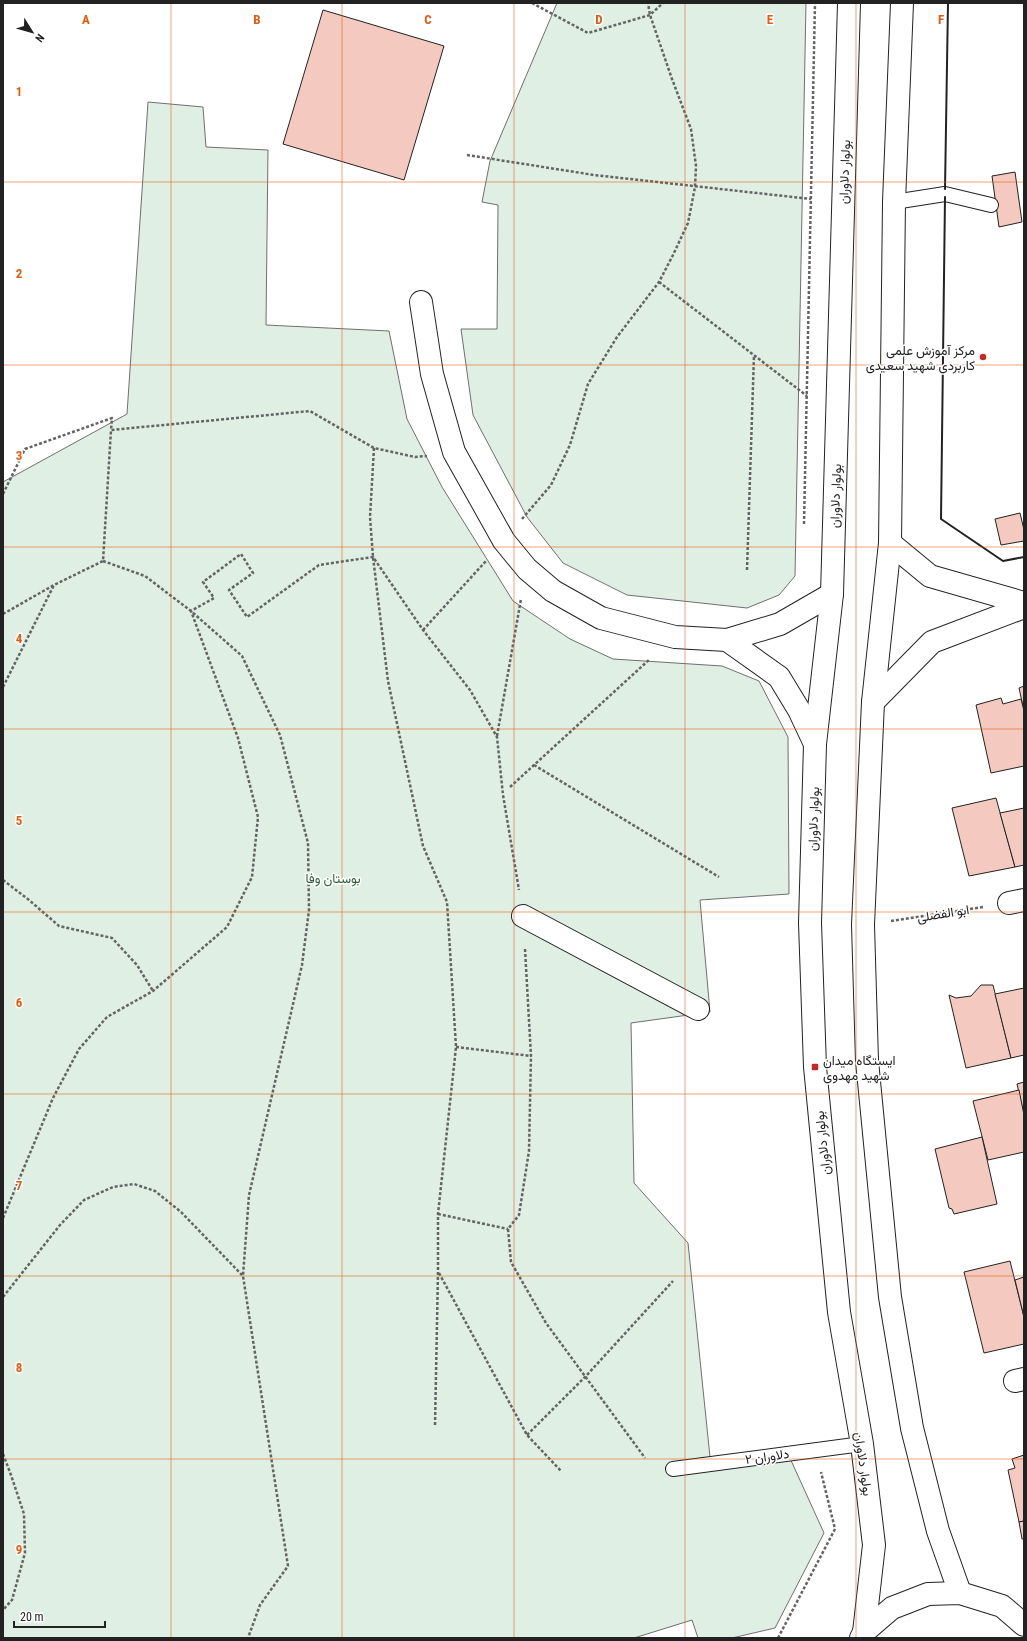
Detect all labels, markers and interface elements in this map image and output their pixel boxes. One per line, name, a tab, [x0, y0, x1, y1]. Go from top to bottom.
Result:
north arrow	[12, 12, 52, 52]
text: A	[82, 12, 90, 27]
text: B	[253, 12, 261, 27]
text: C	[424, 12, 432, 27]
text: D	[595, 12, 603, 27]
text: E	[767, 12, 774, 27]
text: F	[938, 12, 944, 27]
text: N	[32, 31, 47, 45]
text: 1	[16, 84, 22, 99]
street label: بولوار دلاوران	[836, 139, 854, 204]
text: 2	[16, 266, 23, 281]
place label: مرکز آموزش علمی کاربردی شهید سعیدی	[866, 343, 975, 374]
marker: مرکز آموزش علمی کاربردی شهید سعیدی	[978, 352, 988, 362]
text: 3	[16, 448, 22, 463]
street label: بولوار دلاوران	[827, 463, 845, 528]
text: 4	[16, 631, 23, 646]
street label: بولوار دلاوران	[805, 786, 823, 851]
text: 5	[16, 813, 23, 828]
park label: بوستان وفا	[305, 871, 361, 887]
street label: ابو الفضلی	[916, 902, 970, 926]
text: 6	[16, 995, 23, 1010]
place label: ایستگاه میدان شهید مهدوی	[823, 1053, 895, 1084]
marker: ایستگاه میدان شهید مهدوی	[810, 1062, 820, 1072]
street label: بولوار دلاوران	[812, 1110, 834, 1176]
text: 7	[16, 1178, 23, 1193]
text: 8	[16, 1360, 22, 1375]
street label: بولوار دلاوران	[851, 1431, 875, 1497]
street label: دلاوران ۲	[744, 1446, 790, 1468]
text: 9	[16, 1542, 22, 1557]
scale bar	[14, 1603, 105, 1629]
text: 20 m	[20, 1610, 44, 1624]

